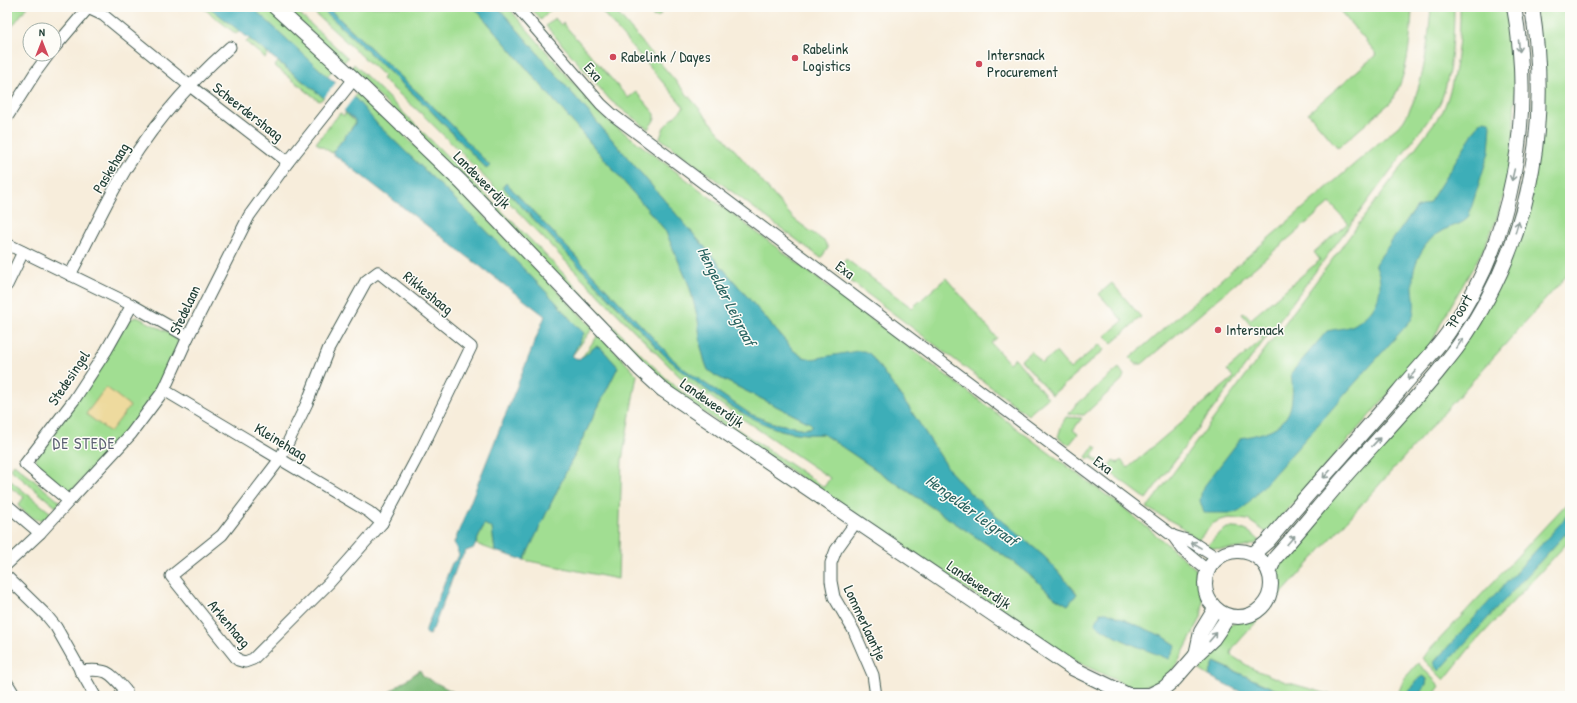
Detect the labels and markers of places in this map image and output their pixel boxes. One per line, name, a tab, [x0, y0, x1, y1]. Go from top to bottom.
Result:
place label: Rabelink Logistics	[803, 38, 851, 76]
place label: Intersnack Procurement	[987, 44, 1059, 82]
place label: Rabelink / Dayes	[621, 46, 711, 67]
marker: Rabelink / Dayes	[608, 52, 618, 62]
marker: Rabelink Logistics	[790, 53, 800, 63]
marker: Intersnack Procurement	[974, 59, 984, 69]
place label: Intersnack	[1226, 319, 1284, 340]
marker: Intersnack	[1213, 325, 1223, 335]

